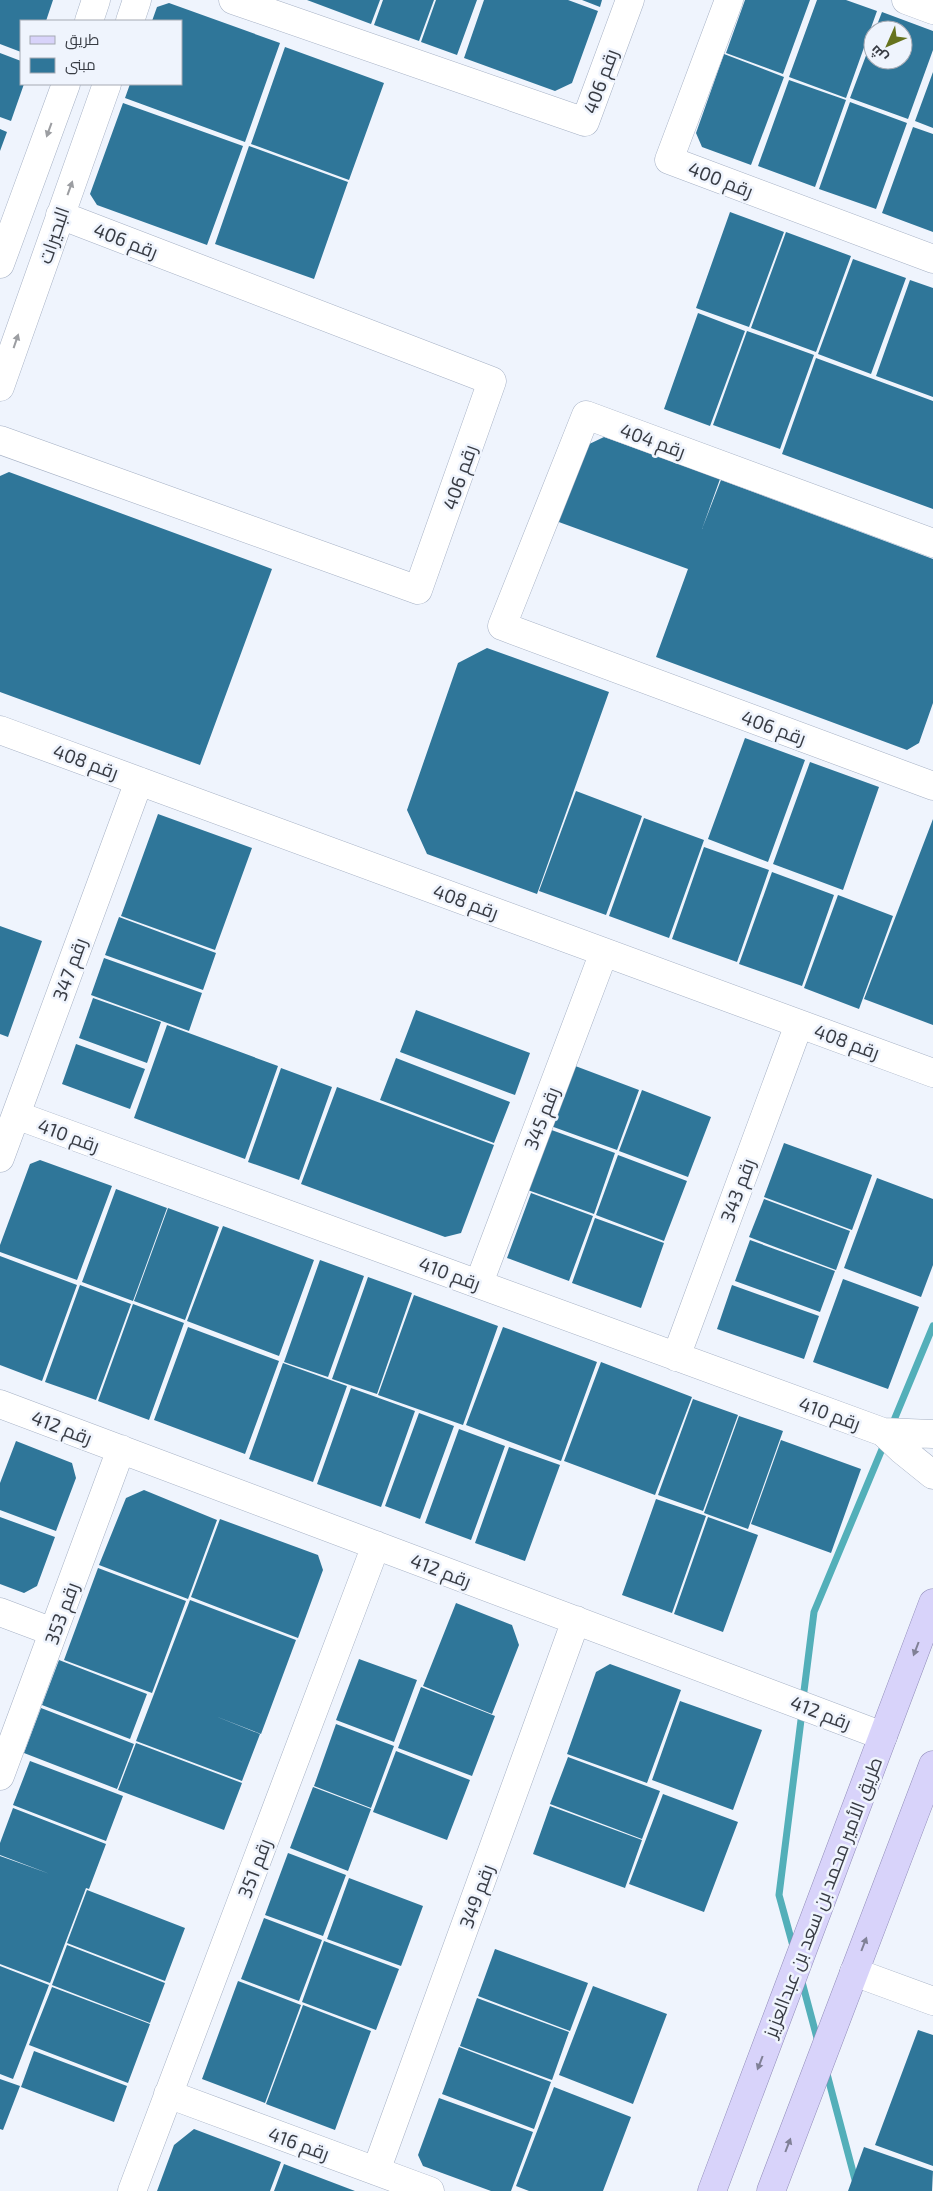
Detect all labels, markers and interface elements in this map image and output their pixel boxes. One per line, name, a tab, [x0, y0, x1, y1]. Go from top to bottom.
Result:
legend	[20, 20, 182, 85]
north arrow	[863, 20, 913, 70]
text: طريق	[65, 30, 99, 50]
text: ش	[866, 41, 892, 67]
street label: رقم 406	[578, 45, 625, 118]
text: مبنى	[65, 55, 96, 75]
one-way arrow	[45, 122, 52, 137]
street label: رقم 400	[684, 156, 757, 205]
one-way arrow	[67, 180, 74, 195]
street label: البحيرات	[33, 203, 74, 267]
street label: رقم 406	[89, 217, 162, 266]
one-way arrow	[12, 333, 20, 348]
street label: رقم 404	[616, 418, 689, 465]
street label: رقم 406	[437, 441, 484, 514]
street label: رقم 406	[737, 705, 810, 752]
street label: رقم 408	[49, 739, 122, 786]
street label: رقم 408	[429, 879, 502, 926]
street label: رقم 347	[47, 934, 94, 1005]
street label: رقم 408	[810, 1019, 883, 1066]
street label: رقم 345	[518, 1083, 566, 1154]
street label: رقم 410	[34, 1113, 103, 1160]
street label: رقم 343	[715, 1155, 762, 1226]
street label: رقم 410	[415, 1251, 484, 1298]
street label: رقم 410	[795, 1391, 864, 1438]
street label: رقم 412	[27, 1405, 96, 1452]
street label: رقم 412	[406, 1548, 475, 1595]
street label: رقم 353	[39, 1579, 86, 1648]
one-way arrow	[912, 1641, 919, 1656]
street label: رقم 412	[786, 1690, 855, 1737]
street label: طريق الأمير محمد بن سعد بن عبدالعزيز	[757, 1754, 888, 2042]
street label: رقم 351	[232, 1835, 279, 1902]
street label: رقم 349	[454, 1861, 501, 1932]
one-way arrow	[861, 1937, 869, 1952]
one-way arrow	[756, 2056, 764, 2071]
street label: رقم 416	[264, 2121, 333, 2167]
one-way arrow	[785, 2138, 792, 2153]

